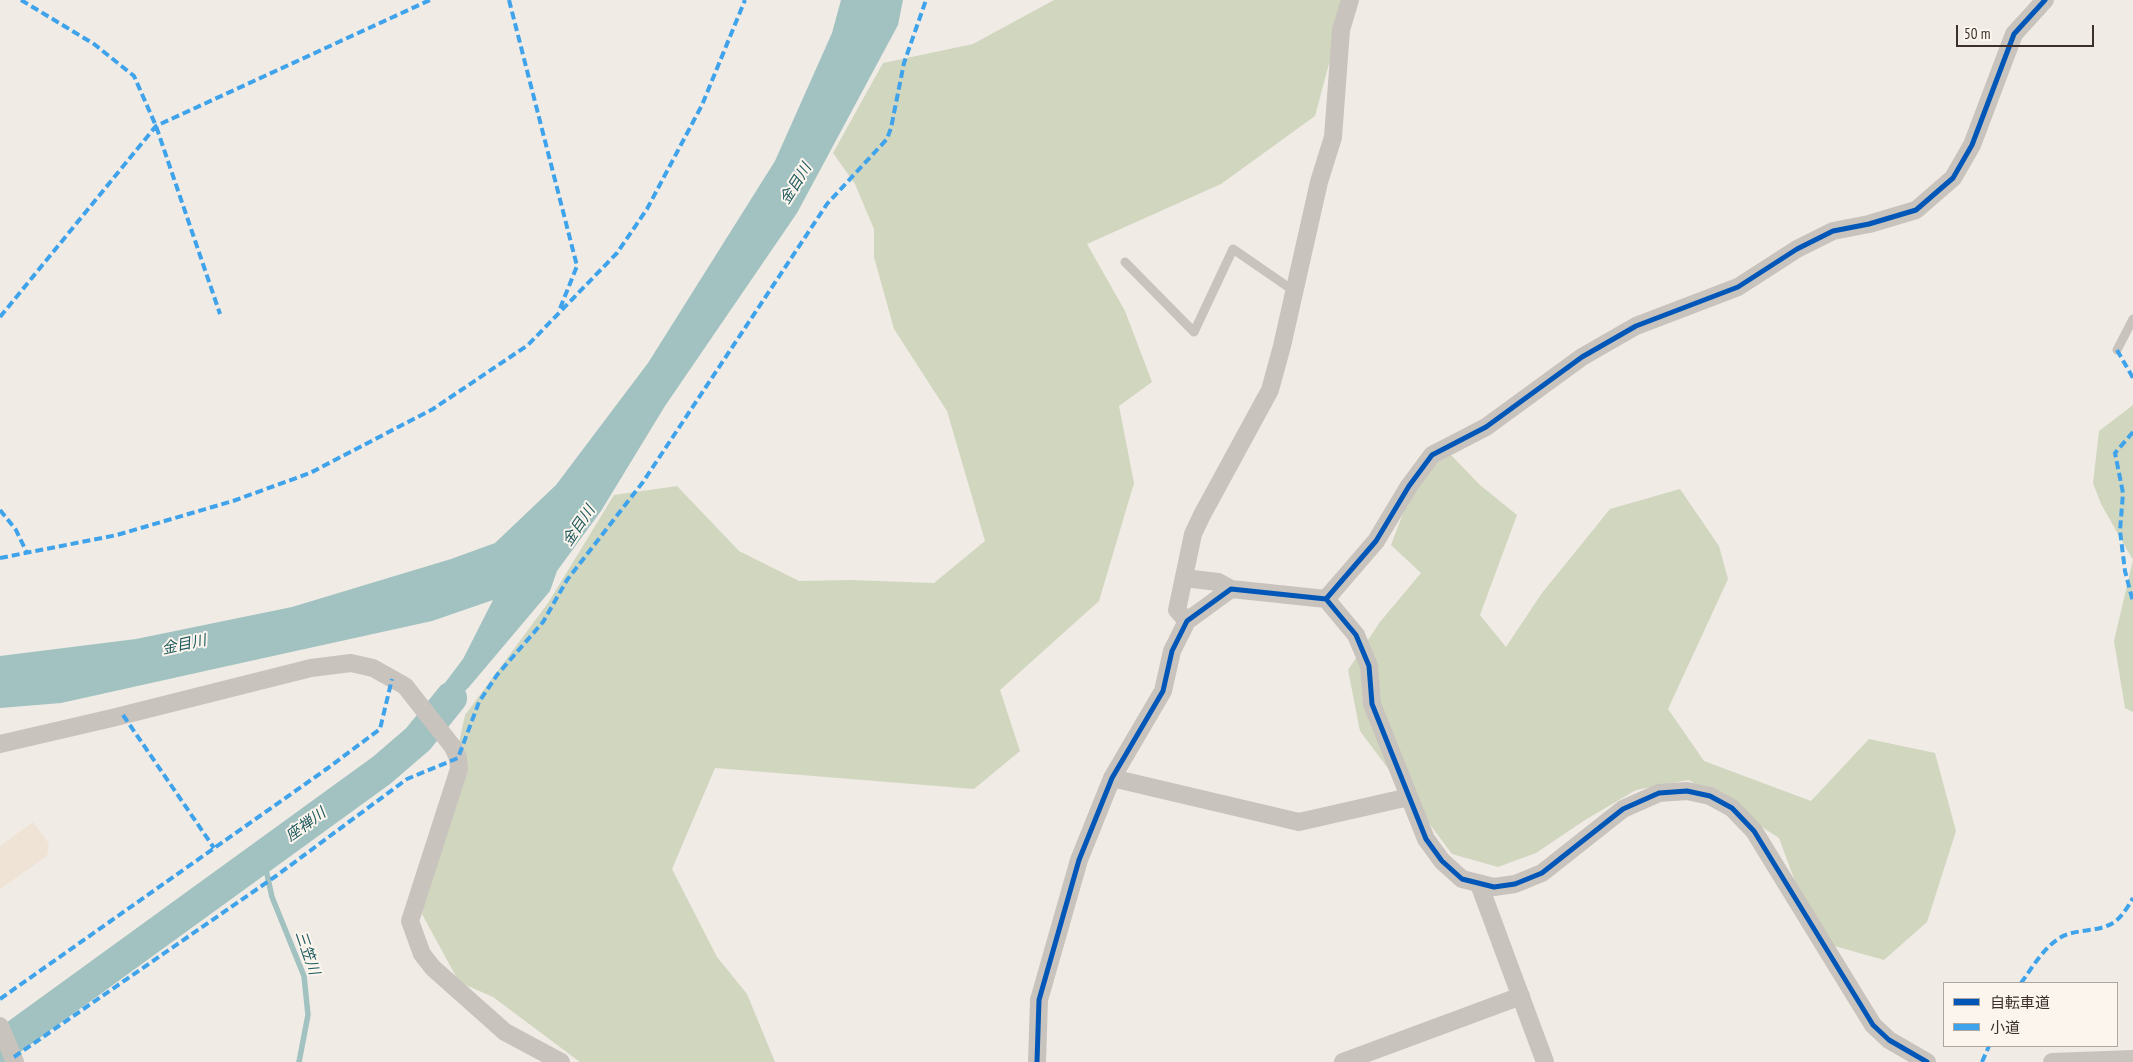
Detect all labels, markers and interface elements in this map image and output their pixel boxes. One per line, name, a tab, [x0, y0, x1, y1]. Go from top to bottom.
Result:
scale bar	[1958, 15, 2096, 47]
text: 50 m	[1964, 24, 1990, 43]
water label: 金目川	[776, 160, 816, 208]
water label: 金目川	[559, 502, 599, 550]
water label: 金目川	[160, 632, 208, 658]
water label: 座禅川	[283, 804, 329, 846]
water label: 三笠川	[291, 929, 323, 977]
legend	[1943, 982, 2118, 1047]
text: 自転車道	[1990, 993, 2050, 1012]
text: 小道	[1990, 1018, 2020, 1037]

